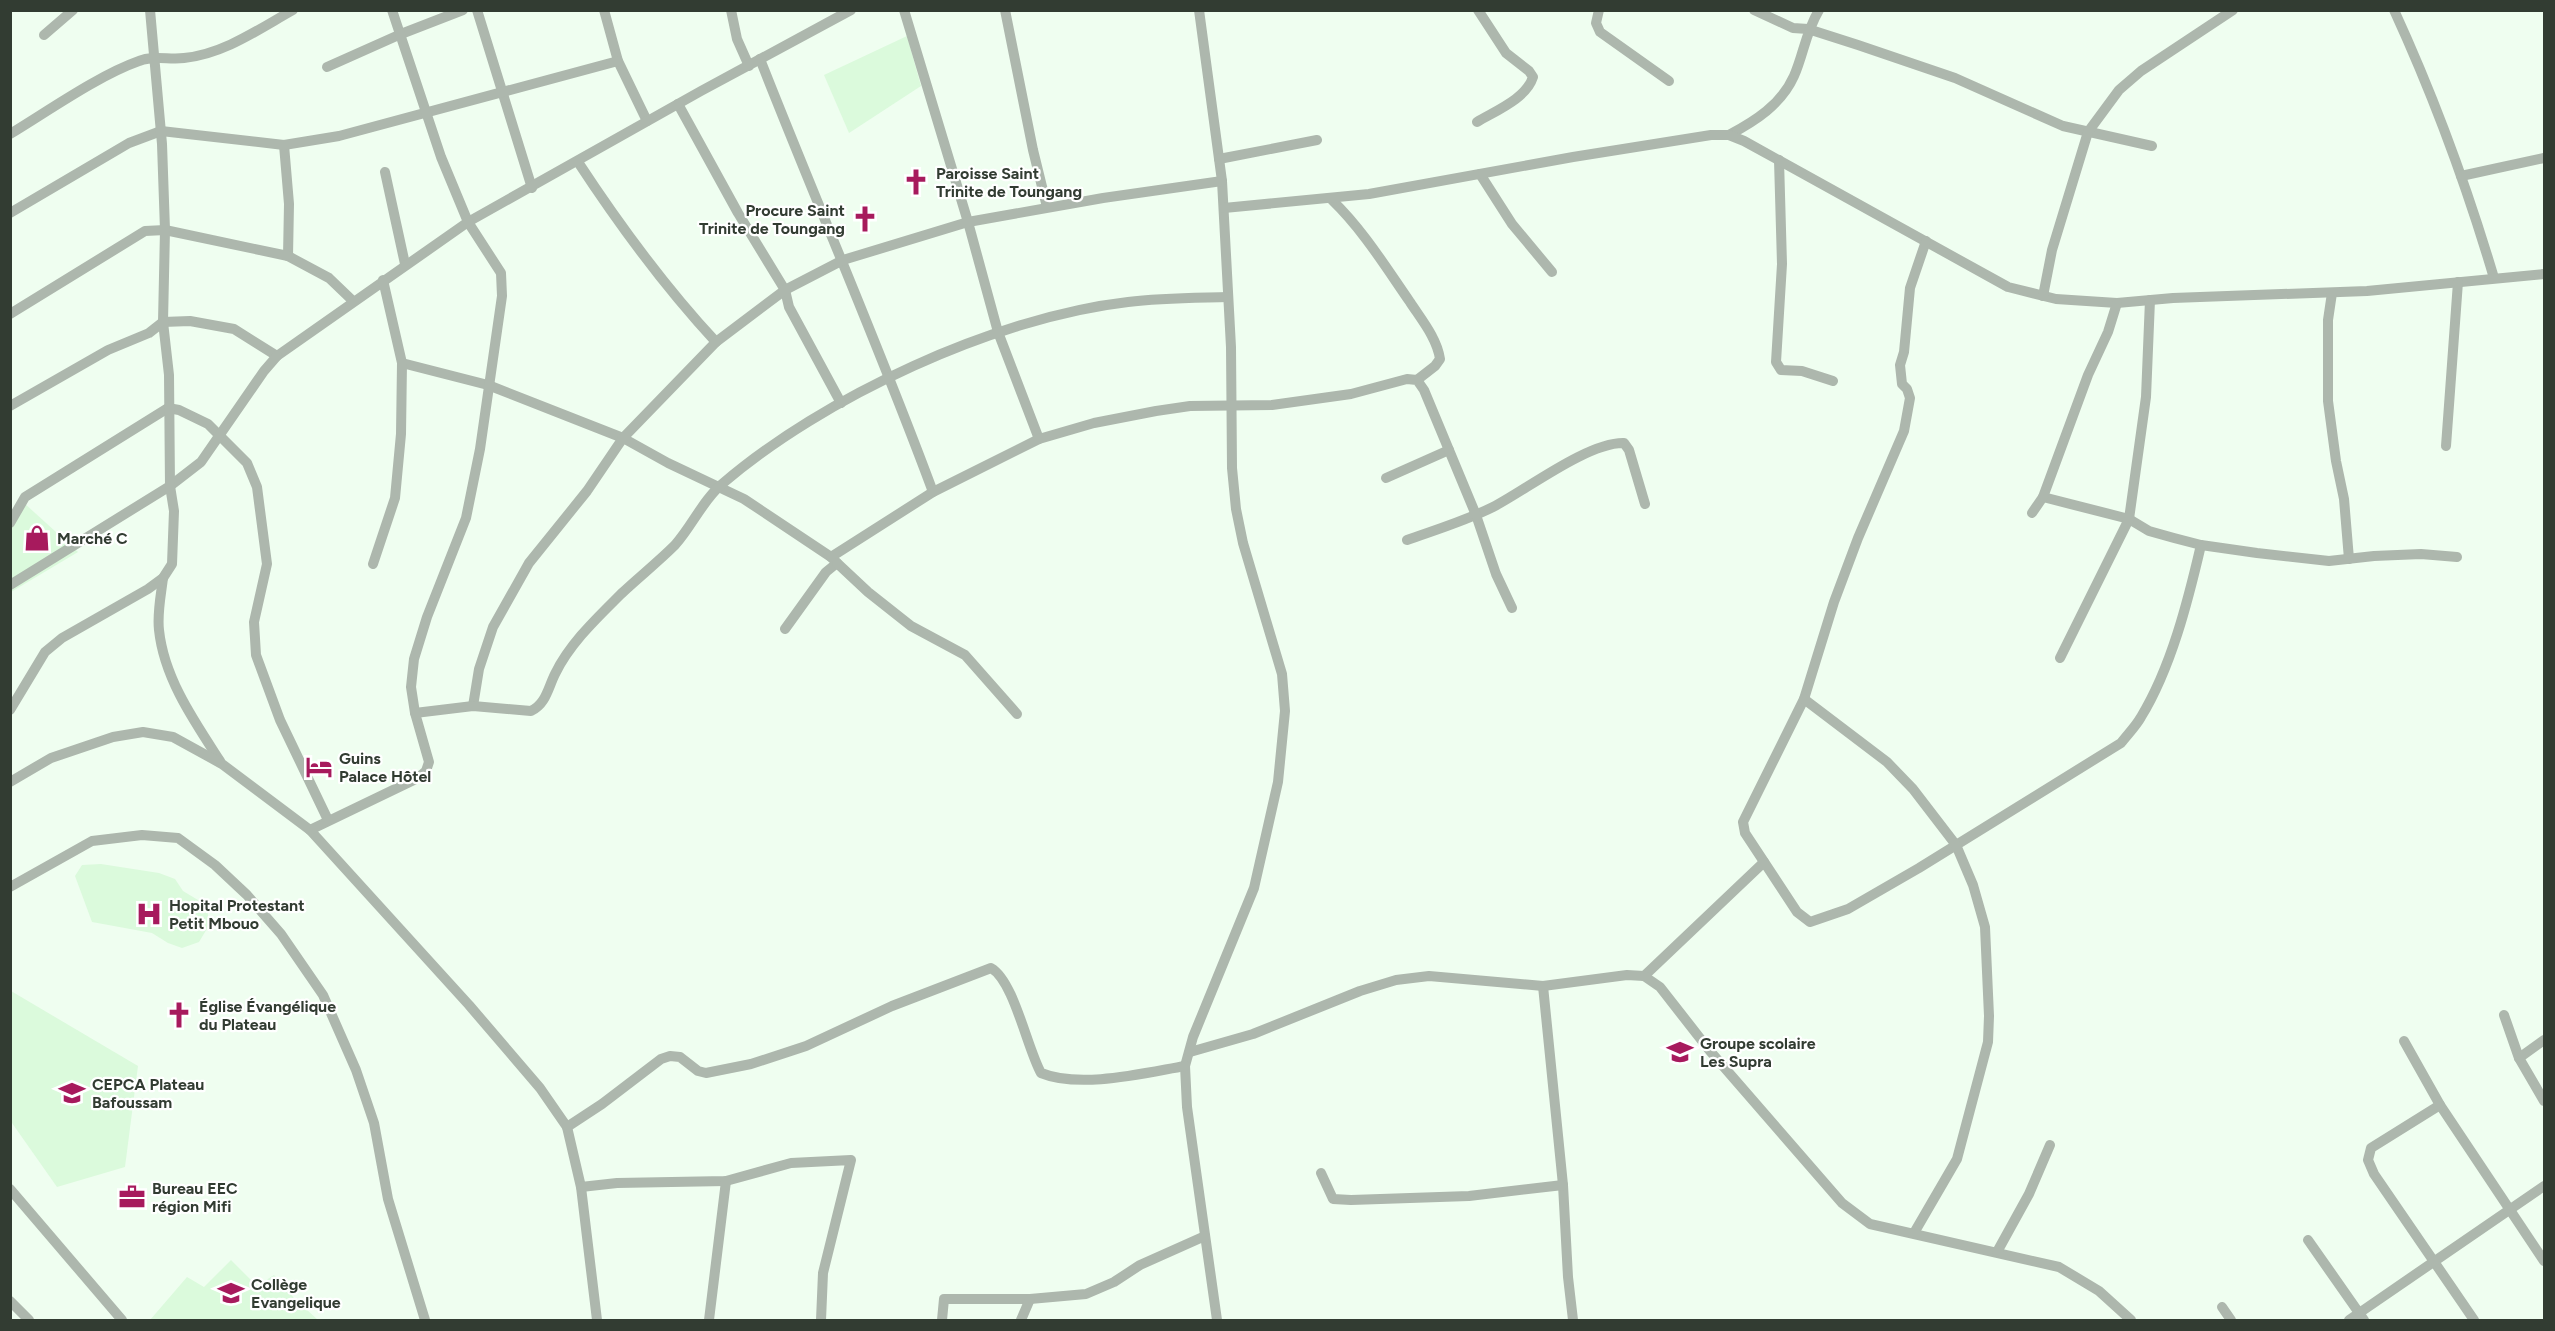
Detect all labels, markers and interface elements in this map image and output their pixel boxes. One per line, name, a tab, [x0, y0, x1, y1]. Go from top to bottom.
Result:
place label: Paroisse Saint Trinite de Toungang	[936, 164, 1082, 201]
church icon: Paroisse Saint Trinite de Toungang	[901, 167, 931, 197]
place label: Procure Saint Trinite de Toungang	[699, 201, 845, 238]
church icon: Procure Saint Trinite de Toungang	[850, 204, 880, 234]
shop icon: Marché C	[22, 523, 52, 553]
place label: Marché C	[57, 529, 128, 548]
place label: Guins Palace Hôtel	[339, 749, 431, 786]
hotel icon: Guins Palace Hôtel	[304, 752, 334, 782]
place label: Hopital Protestant Petit Mbouo	[169, 896, 305, 933]
hospital icon: Hopital Protestant Petit Mbouo	[134, 899, 164, 929]
place label: Église Évangélique du Plateau	[199, 997, 336, 1034]
church icon: Église Évangélique du Plateau	[164, 1000, 194, 1030]
place label: Groupe scolaire Les Supra	[1700, 1034, 1816, 1071]
school or university icon: Groupe scolaire Les Supra	[1665, 1037, 1695, 1067]
place label: CEPCA Plateau Bafoussam	[92, 1075, 204, 1112]
school or university icon: CEPCA Plateau Bafoussam	[57, 1078, 87, 1108]
place label: Bureau EEC région Mifi	[152, 1179, 238, 1216]
office icon: Bureau EEC région Mifi	[117, 1182, 147, 1212]
place label: Collège Evangelique	[251, 1275, 341, 1312]
school or university icon: Collège Evangelique	[216, 1278, 246, 1308]

